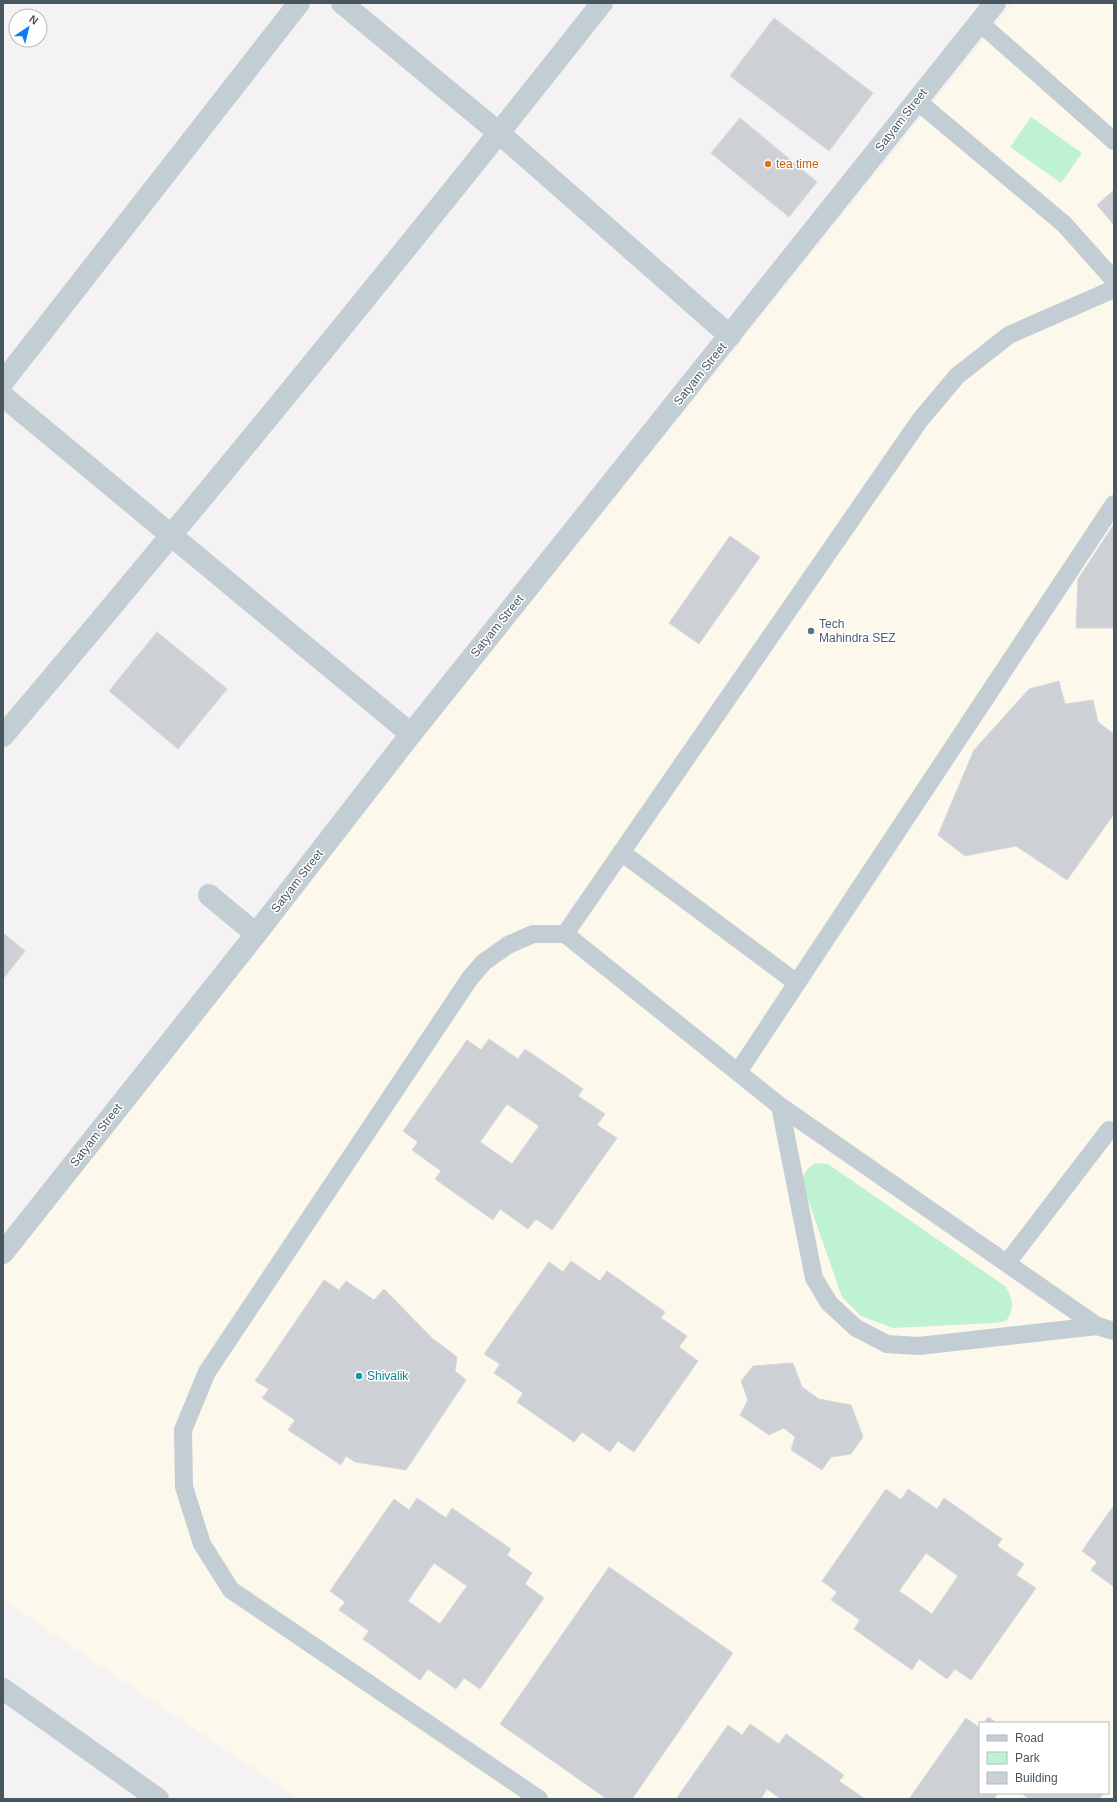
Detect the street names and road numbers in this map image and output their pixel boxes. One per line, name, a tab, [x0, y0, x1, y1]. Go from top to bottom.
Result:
street label: Satyam Street	[872, 85, 930, 154]
street label: Satyam Street	[671, 340, 730, 408]
street label: Satyam Street	[468, 592, 527, 660]
street label: Satyam Street	[268, 846, 326, 915]
street label: Satyam Street	[67, 1100, 125, 1169]

